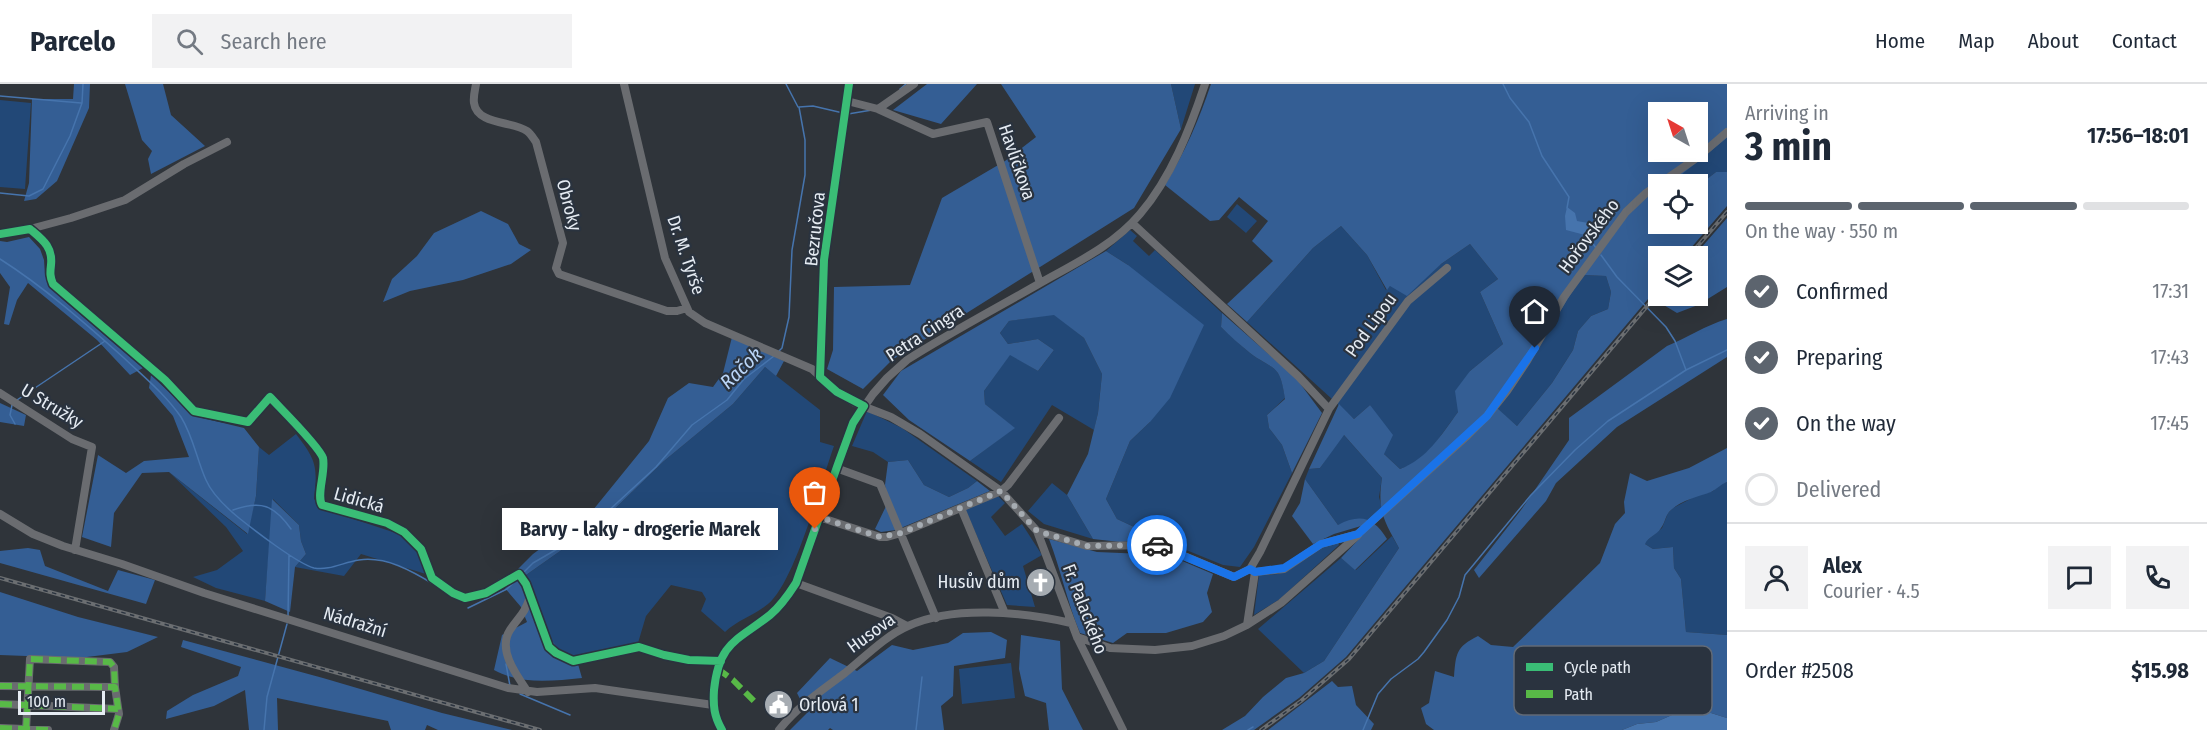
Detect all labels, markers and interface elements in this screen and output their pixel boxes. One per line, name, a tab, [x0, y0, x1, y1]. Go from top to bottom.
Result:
search box	[152, 14, 572, 68]
text: Parcelo	[30, 25, 116, 58]
icon: search	[173, 25, 206, 58]
text: Search here	[221, 28, 327, 55]
text: Home	[1875, 28, 1925, 54]
text: Map	[1958, 28, 1995, 54]
text: About	[2028, 28, 2079, 54]
text: Contact	[2112, 28, 2177, 54]
text: Arriving in	[1745, 101, 1829, 125]
north arrow	[1648, 102, 1708, 162]
map controls	[1648, 102, 1708, 306]
street label: Havlíčkova	[994, 121, 1040, 203]
text: 17:56–18:01	[2087, 122, 2189, 149]
text: 3 min	[1745, 124, 1832, 170]
button: locate	[1648, 174, 1708, 234]
street label: Obroky	[552, 177, 586, 233]
street label: Bezručova	[800, 191, 830, 267]
street label: Hořovského	[1554, 195, 1624, 277]
street label: Dr. M. Tyrše	[662, 212, 710, 298]
text: On the way · 550 m	[1745, 219, 1898, 243]
button: layers	[1648, 246, 1708, 306]
icon: check	[1745, 275, 1778, 308]
text: Confirmed	[1796, 278, 1889, 305]
text: 17:31	[2152, 279, 2189, 303]
pin	[1509, 286, 1560, 348]
street label: Pod Lipou	[1341, 289, 1401, 361]
icon: home	[1518, 295, 1551, 328]
street label: Petra Cingra	[882, 300, 968, 366]
icon: check	[1745, 341, 1778, 374]
water label: Račok	[715, 342, 767, 394]
text: Preparing	[1796, 344, 1882, 371]
text: 17:43	[2151, 345, 2189, 369]
street label: U Stružky	[17, 379, 87, 433]
icon: check	[1745, 407, 1778, 440]
text: On the way	[1796, 410, 1896, 437]
text: 17:45	[2150, 411, 2189, 435]
pin	[789, 467, 840, 529]
icon: bag	[798, 476, 831, 509]
text: Delivered	[1796, 476, 1881, 503]
street label: Lidická	[331, 482, 387, 518]
callout: Barvy - laky - drogerie Marek	[503, 508, 779, 550]
courier	[1127, 515, 1187, 575]
text: Barvy - laky - drogerie Marek	[520, 517, 760, 541]
icon: car	[1141, 529, 1174, 562]
button: person	[1745, 546, 1808, 609]
button: chat	[2048, 546, 2111, 609]
button: phone	[2126, 546, 2189, 609]
text: Alex	[1823, 552, 1862, 579]
street label: Fr. Palackého	[1058, 561, 1112, 657]
church icon: Husův dům	[1025, 566, 1057, 598]
place label: Husův dům	[937, 571, 1020, 593]
text: Courier · 4.5	[1823, 579, 1920, 603]
street label: Nádražní	[321, 602, 390, 642]
street label: Husova	[843, 608, 899, 658]
legend	[1514, 646, 1712, 715]
text: Order #2508	[1745, 657, 1854, 684]
text: $15.98	[2131, 657, 2189, 684]
text: Cycle path	[1564, 658, 1631, 677]
text: Path	[1564, 685, 1593, 704]
scale bar	[18, 688, 105, 716]
public building icon: Orlová 1	[762, 689, 794, 721]
text: 100 m	[27, 692, 66, 711]
place label: Orlová 1	[799, 694, 858, 716]

